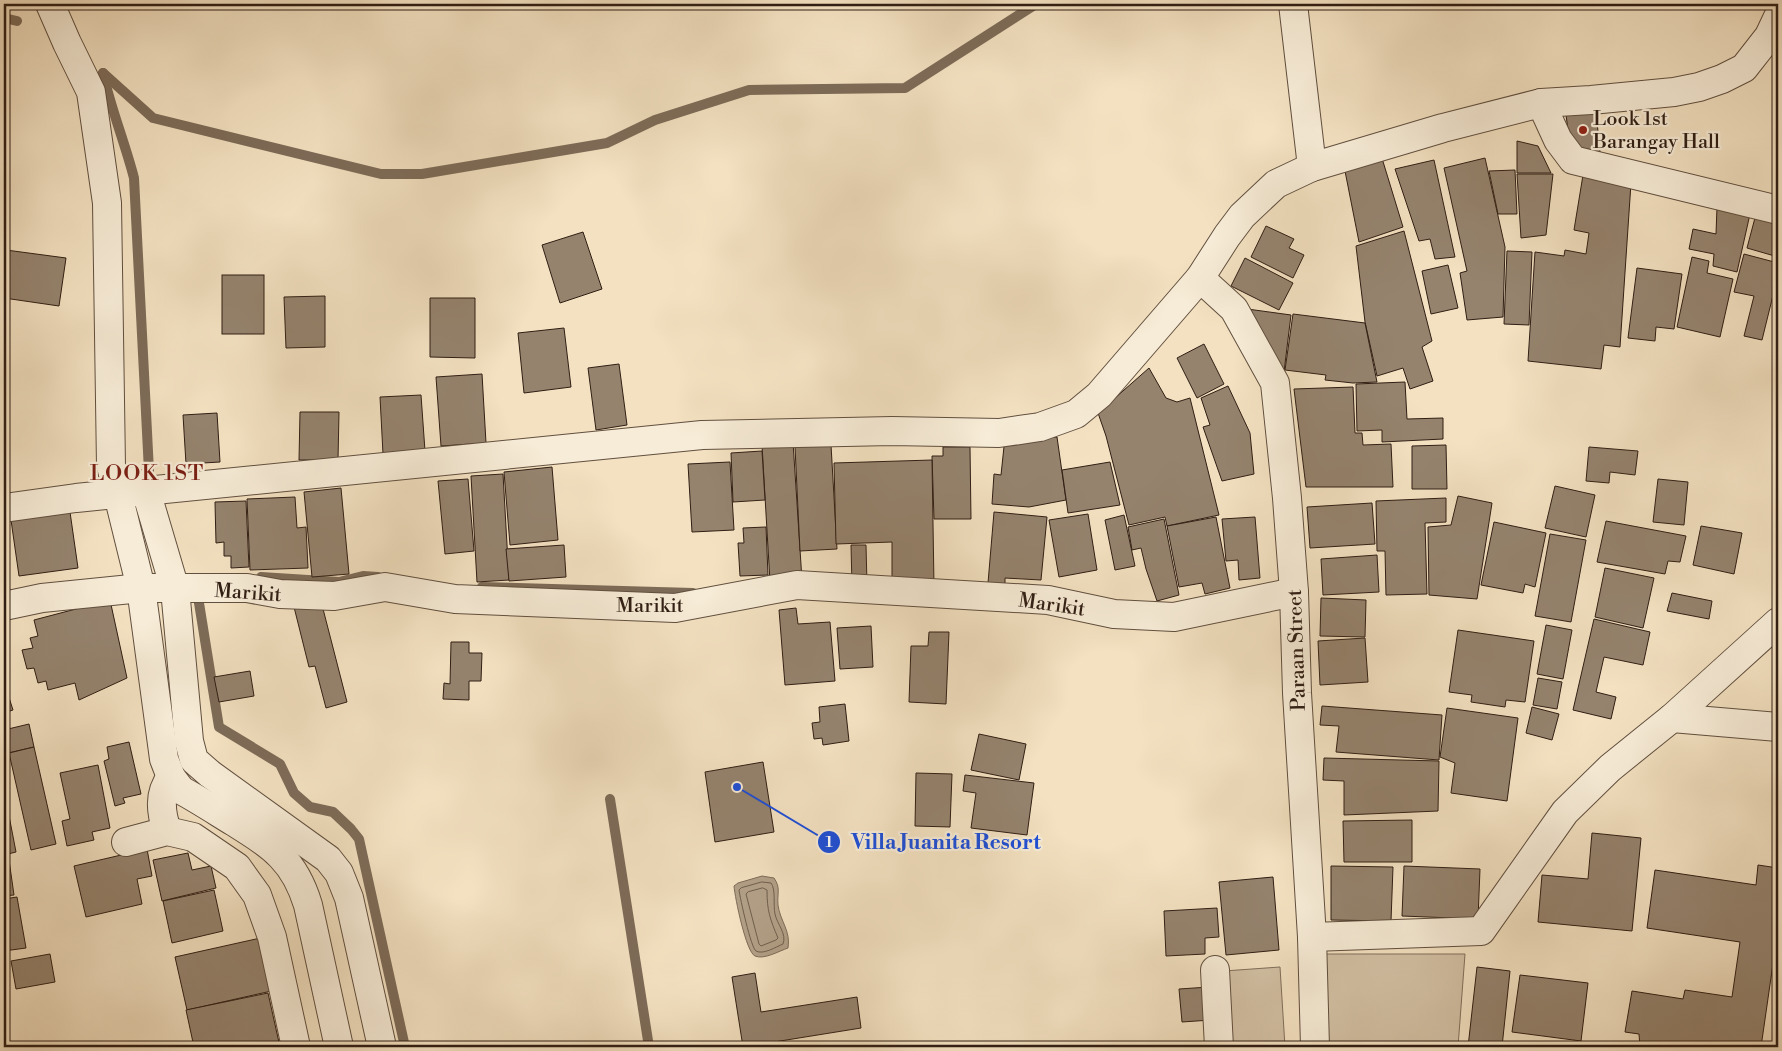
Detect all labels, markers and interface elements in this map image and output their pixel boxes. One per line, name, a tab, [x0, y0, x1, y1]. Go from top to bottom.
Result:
place label: Look 1st Barangay Hall	[1592, 107, 1720, 155]
marker: Look 1st Barangay Hall	[1577, 124, 1589, 136]
district label: LOOK 1ST	[90, 460, 204, 487]
street label: Marikit	[213, 579, 282, 608]
street label: Marikit	[1017, 588, 1087, 623]
street label: Paraan Street	[1283, 589, 1312, 711]
street label: Marikit	[616, 594, 684, 619]
callout: Villa Juanita Resort	[817, 824, 1051, 860]
text: Villa Juanita Resort	[850, 830, 1041, 856]
text: 1	[825, 833, 833, 852]

